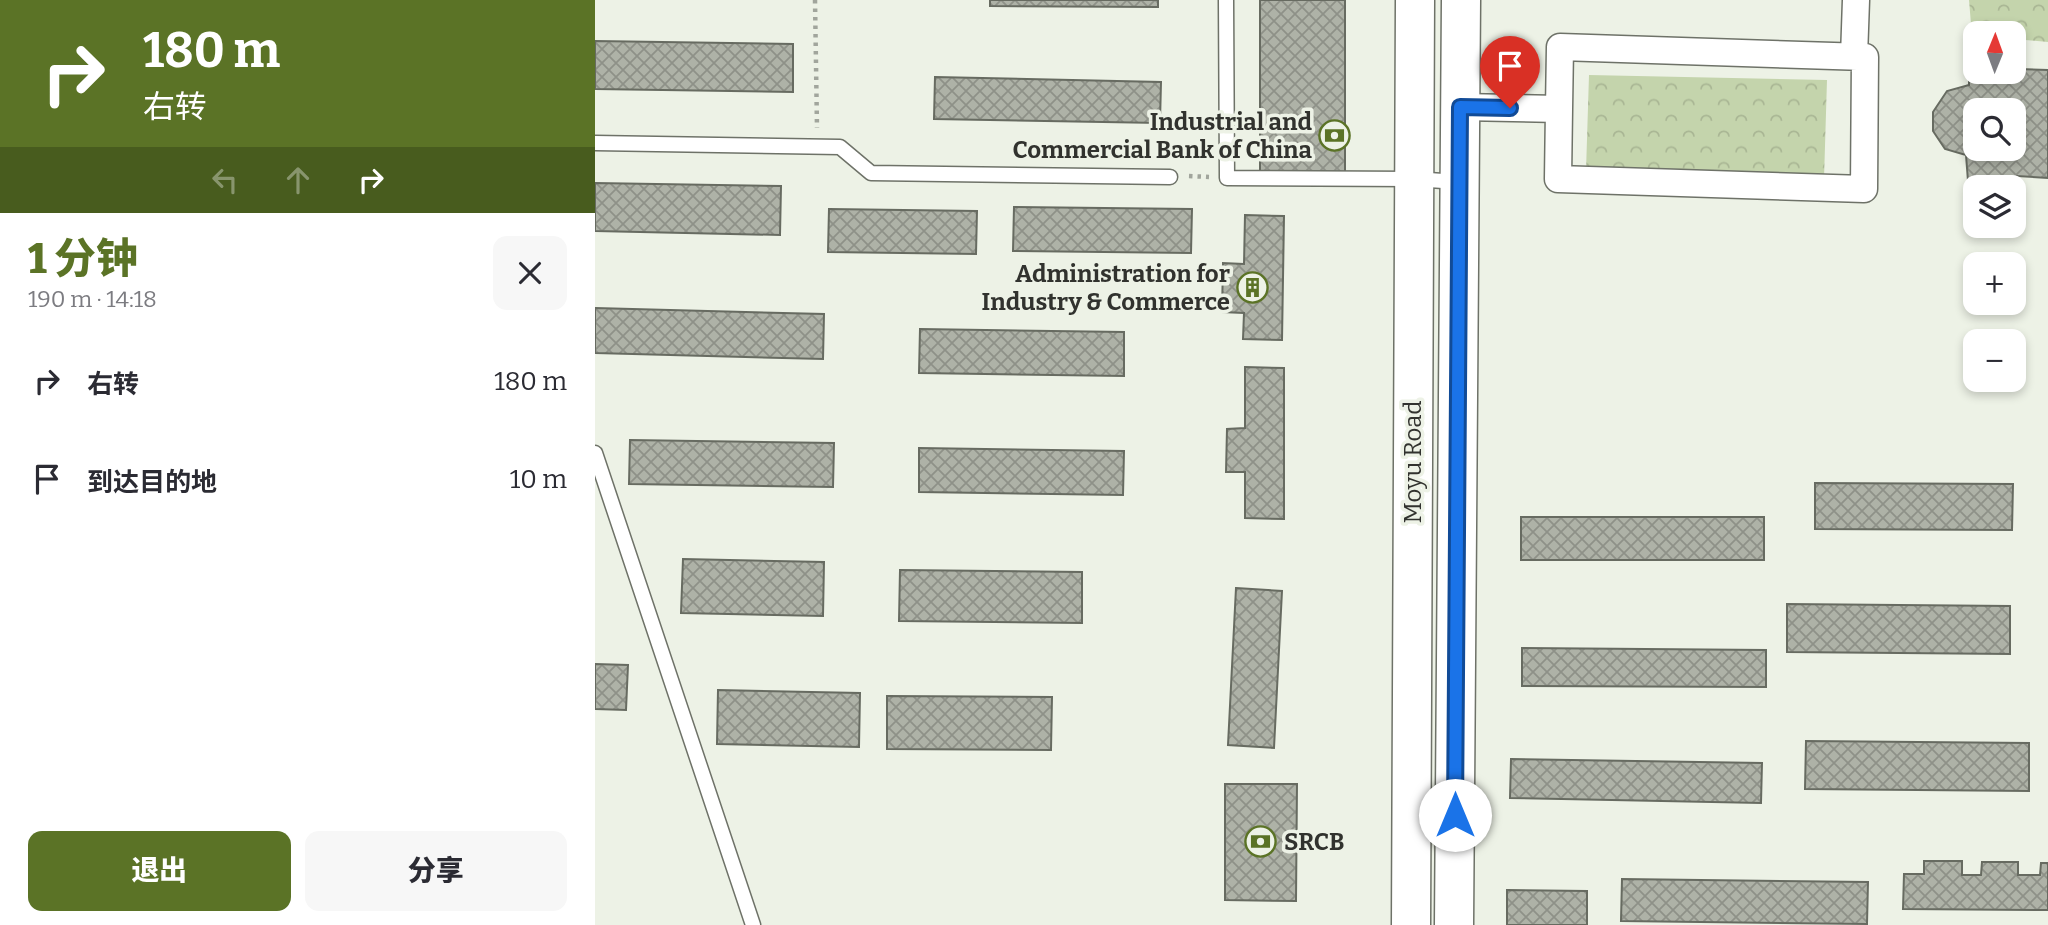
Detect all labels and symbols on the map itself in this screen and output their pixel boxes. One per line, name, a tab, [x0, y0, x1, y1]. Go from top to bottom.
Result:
north arrow	[1963, 21, 2027, 84]
pin	[1480, 36, 1540, 108]
place label: Industrial and Commercial Bank of China	[1013, 108, 1313, 164]
bank icon: Industrial and Commercial Bank of China	[1318, 119, 1352, 153]
place label: Administration for Industry & Commerce	[982, 260, 1230, 316]
building icon: Administration for Industry & Commerce	[1236, 271, 1270, 305]
street label: Moyu Road	[1399, 400, 1427, 524]
position arrow	[1418, 778, 1492, 852]
bank icon: SRCB	[1244, 825, 1278, 859]
place label: SRCB	[1284, 828, 1344, 856]

